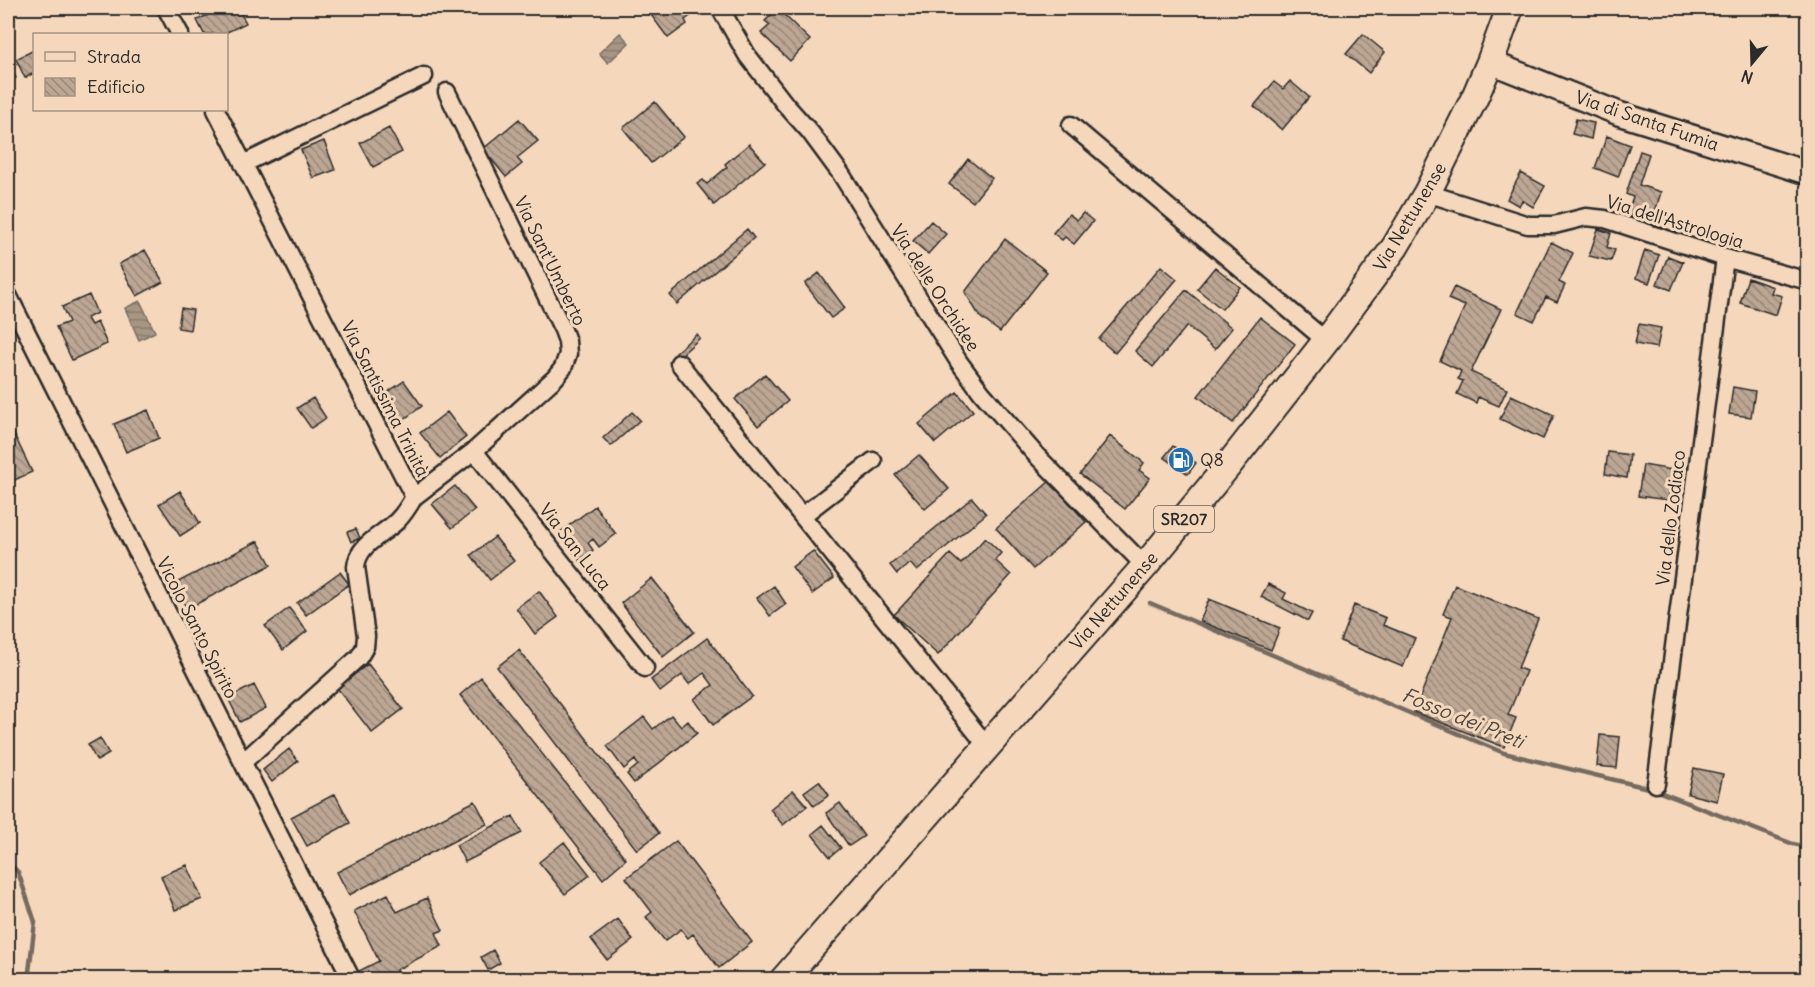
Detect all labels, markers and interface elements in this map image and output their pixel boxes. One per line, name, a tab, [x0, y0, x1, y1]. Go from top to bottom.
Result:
legend	[33, 33, 228, 111]
north arrow	[1722, 33, 1782, 93]
text: Strada	[87, 45, 141, 68]
text: N	[1739, 66, 1756, 88]
text: Edificio	[87, 75, 145, 98]
street label: Via di Santa Fumia	[1572, 85, 1722, 156]
street label: Via Nettunense	[1368, 158, 1451, 275]
street label: Via dell'Astrologia	[1604, 190, 1747, 253]
street label: Via Sant'Umberto	[509, 192, 592, 329]
street label: Via delle Orchidee	[886, 220, 985, 356]
street label: Via Santissima Trinità	[336, 317, 435, 480]
fuel station icon: Q8	[1166, 445, 1196, 475]
place label: Q8	[1200, 448, 1224, 471]
street label: Via dello Zodiaco	[1651, 449, 1690, 587]
street label: Via San Luca	[534, 499, 617, 595]
road number: SR207	[1154, 506, 1214, 532]
street label: Via Nettunense	[1065, 547, 1163, 655]
street label: Vicolo Santo Spirito	[152, 553, 243, 702]
water label: Fosso dei Preti	[1399, 682, 1530, 754]

